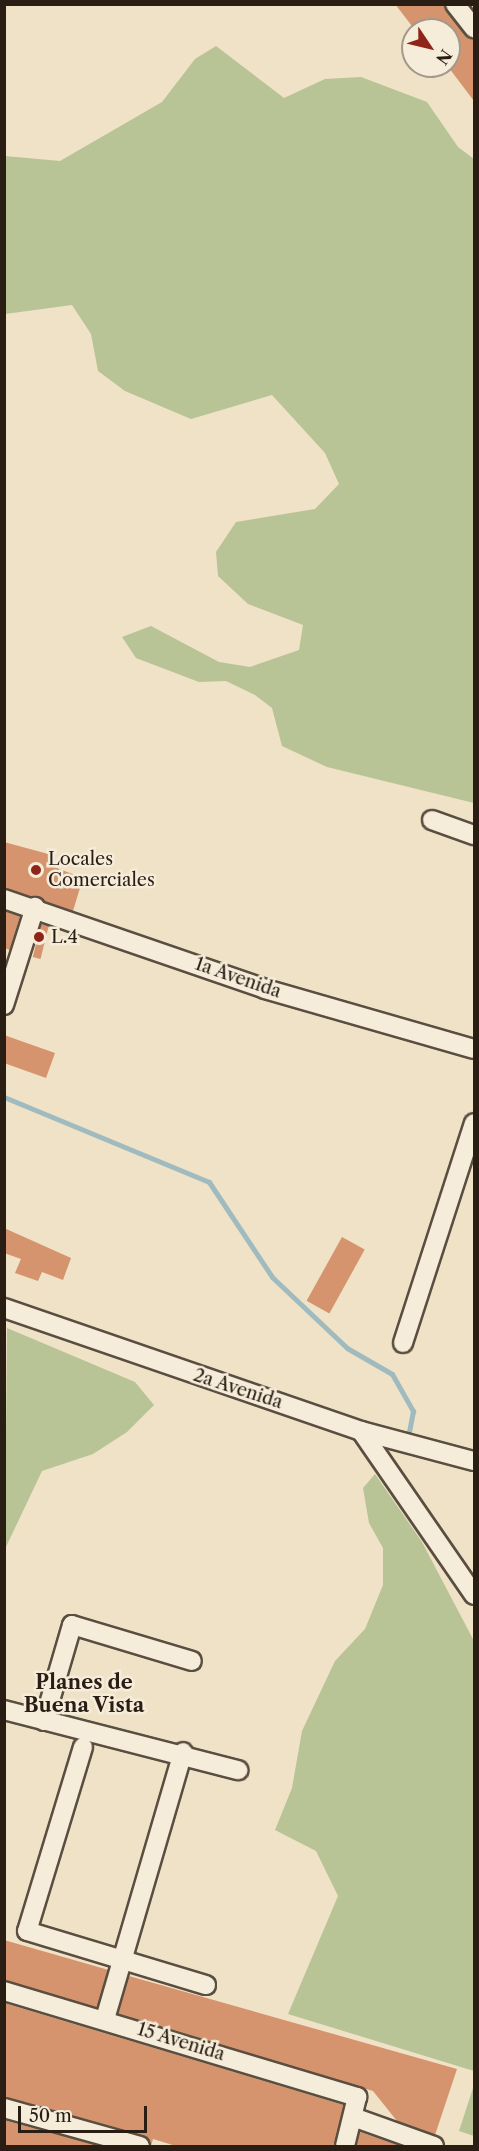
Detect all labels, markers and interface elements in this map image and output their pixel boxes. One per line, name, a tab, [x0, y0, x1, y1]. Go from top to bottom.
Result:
north arrow	[401, 18, 461, 78]
text: N	[432, 46, 456, 69]
place label: Locales Comerciales	[48, 849, 155, 892]
marker: Locales Comerciales	[29, 863, 43, 877]
place label: L.4	[51, 926, 78, 948]
marker: L.4	[32, 930, 46, 944]
street label: 1a Avenida	[192, 953, 284, 1003]
street label: 2a Avenida	[190, 1364, 286, 1414]
district label: Planes de Buena Vista	[23, 1671, 145, 1718]
street label: 15 Avenida	[134, 2018, 228, 2066]
scale bar	[21, 2094, 150, 2132]
text: 50 m	[29, 2105, 72, 2127]

